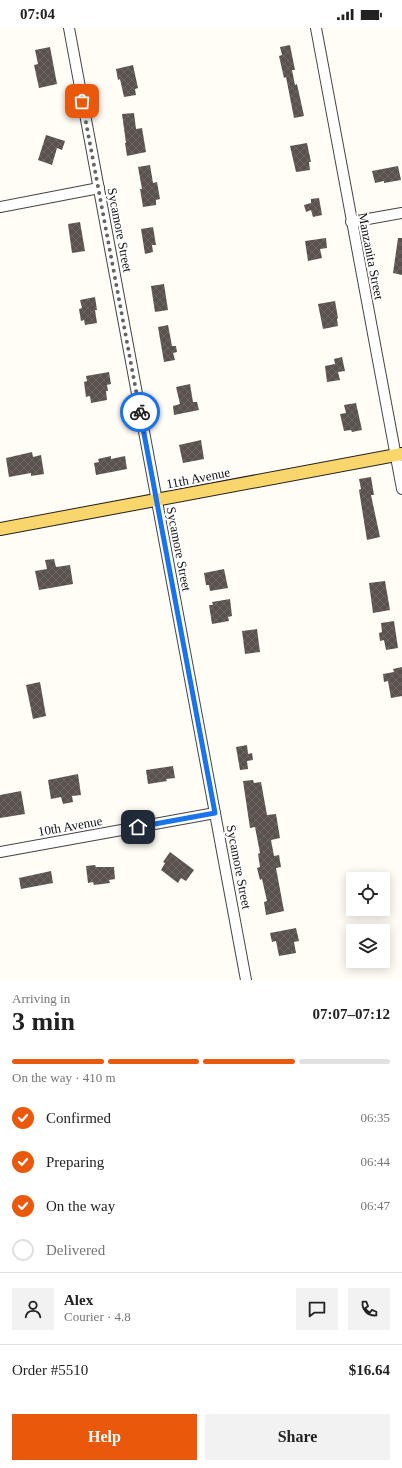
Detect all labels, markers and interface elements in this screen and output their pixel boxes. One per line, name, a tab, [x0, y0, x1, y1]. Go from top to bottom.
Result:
text: 07:04	[20, 6, 55, 22]
pin	[65, 84, 99, 118]
icon: bag	[71, 90, 93, 112]
street label: Sycamore Street	[104, 187, 136, 274]
street label: Manzanita Street	[355, 211, 387, 301]
courier	[120, 392, 160, 432]
icon: bike	[129, 401, 151, 423]
street label: 11th Avenue	[165, 464, 231, 492]
street label: Sycamore Street	[163, 506, 195, 593]
pin	[121, 810, 155, 844]
street label: 10th Avenue	[37, 813, 104, 839]
icon: home	[127, 816, 149, 838]
street label: Sycamore Street	[223, 824, 255, 911]
map controls	[346, 872, 390, 968]
button: locate	[346, 872, 390, 916]
button: layers	[346, 924, 390, 968]
text: Arriving in	[12, 991, 70, 1006]
text: 07:07–07:12	[313, 1006, 390, 1022]
text: 3 min	[12, 1007, 75, 1036]
text: On the way · 410 m	[12, 1070, 116, 1085]
icon: check	[12, 1107, 34, 1129]
text: Confirmed	[46, 1110, 111, 1126]
text: 06:35	[360, 1110, 390, 1125]
icon: check	[12, 1151, 34, 1173]
text: Preparing	[46, 1154, 104, 1170]
text: 06:44	[360, 1154, 390, 1169]
icon: check	[12, 1195, 34, 1217]
text: On the way	[46, 1198, 115, 1214]
text: 06:47	[360, 1198, 390, 1213]
text: Delivered	[46, 1242, 105, 1258]
button: person	[12, 1288, 54, 1330]
button: chat	[296, 1288, 338, 1330]
button: phone	[348, 1288, 390, 1330]
text: Alex	[64, 1292, 93, 1308]
text: Courier · 4.8	[64, 1309, 131, 1324]
text: Order #5510	[12, 1362, 88, 1378]
text: $16.64	[349, 1362, 390, 1378]
button: Help	[12, 1414, 197, 1460]
button: Share	[205, 1414, 390, 1460]

